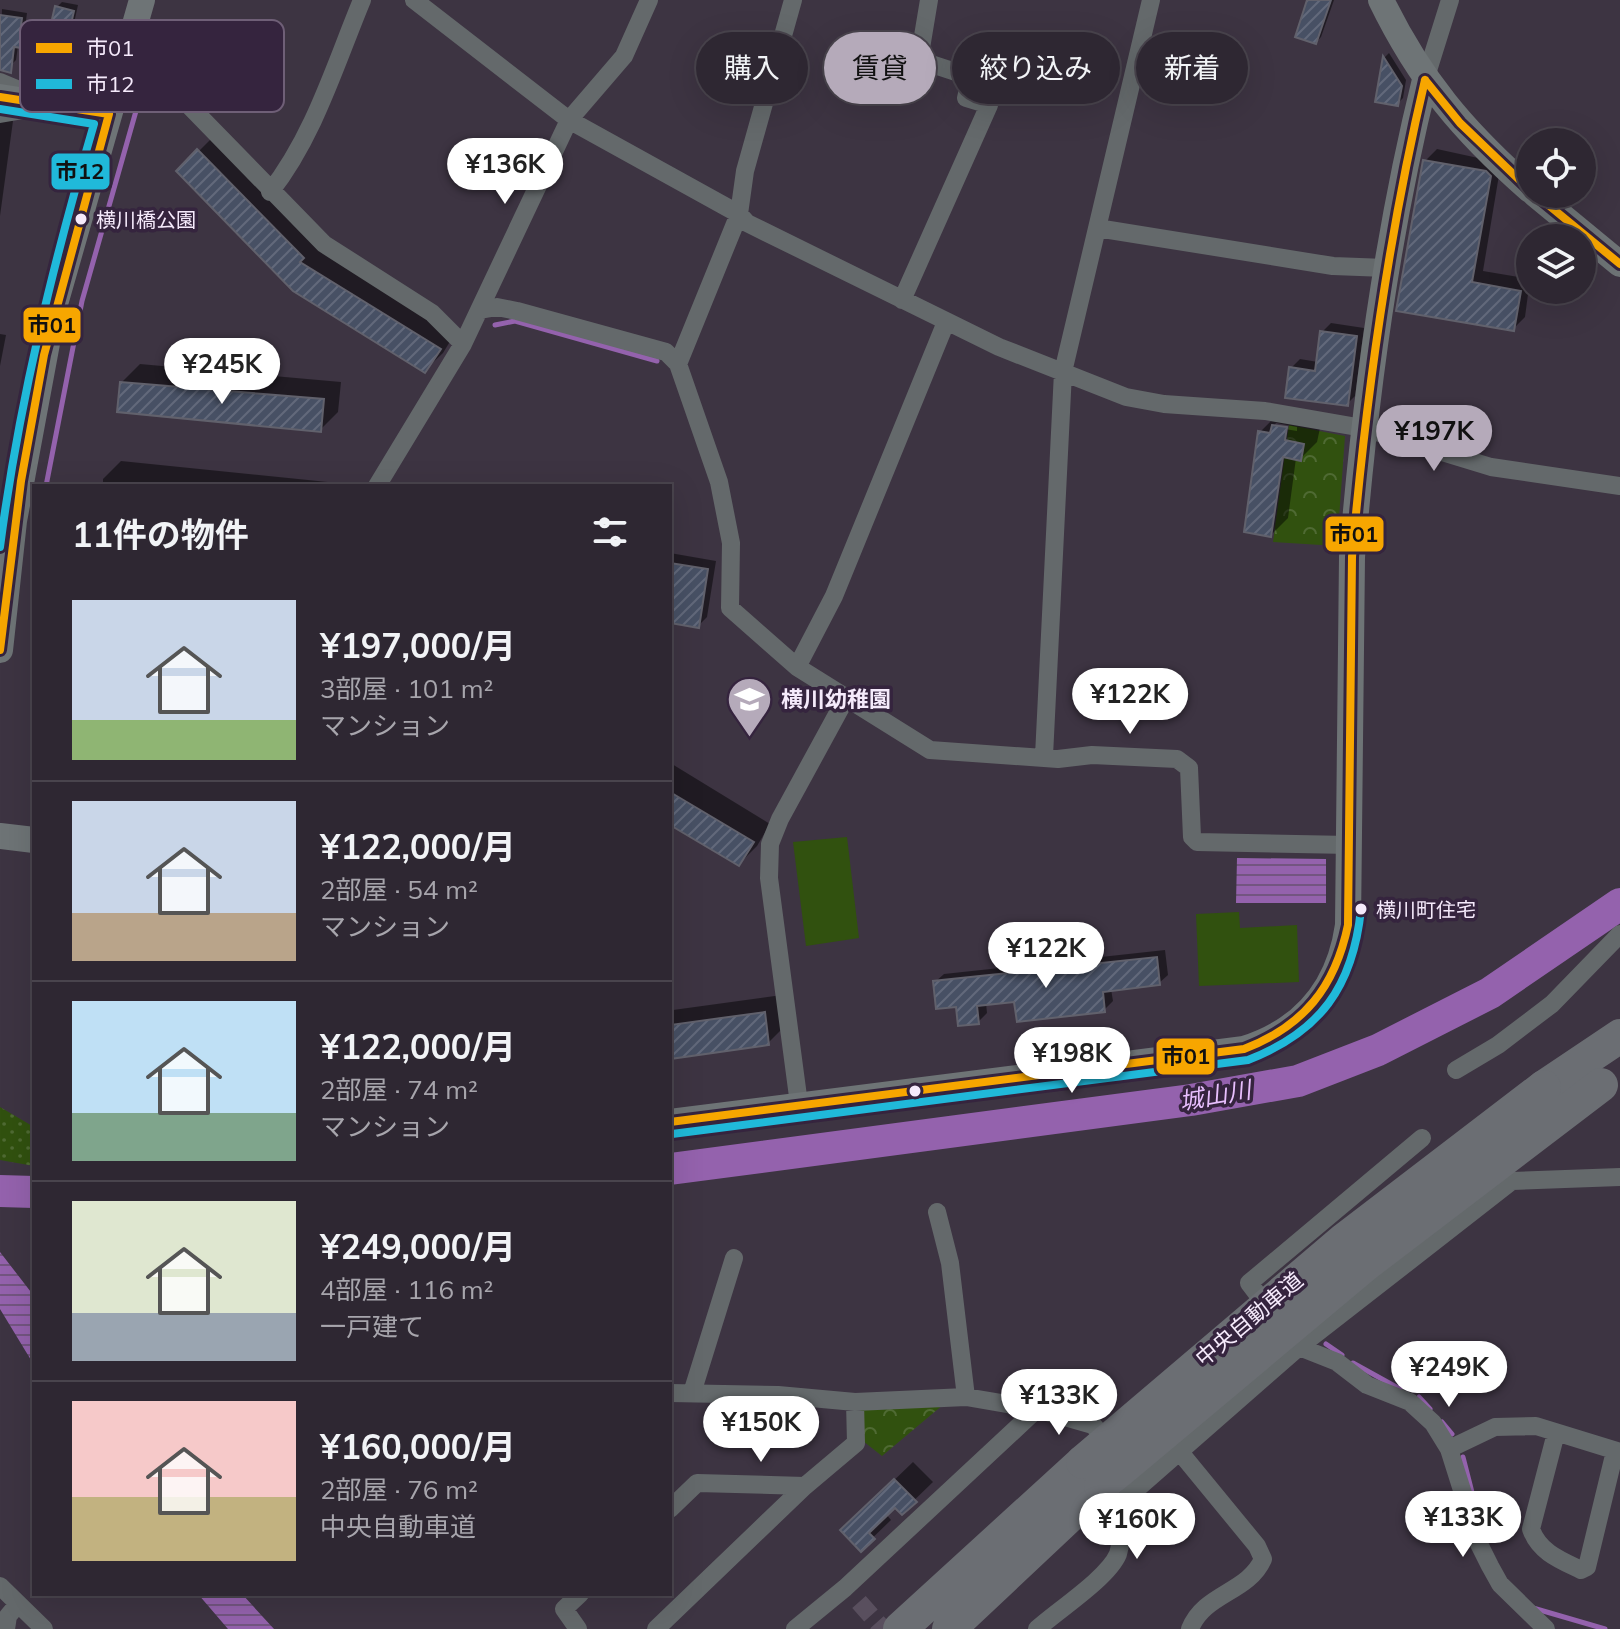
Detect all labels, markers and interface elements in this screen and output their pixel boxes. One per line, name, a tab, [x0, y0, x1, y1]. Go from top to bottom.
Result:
legend	[20, 20, 284, 112]
chip: 購入	[696, 32, 808, 104]
chip: 賃貸	[824, 32, 936, 104]
chip: 絞り込み	[952, 32, 1120, 104]
chip: 新着	[1136, 32, 1248, 104]
text: 市01	[86, 34, 134, 62]
text: 市12	[86, 70, 134, 98]
map controls	[1516, 128, 1596, 304]
button: locate	[1516, 128, 1596, 208]
pin: ¥136K	[449, 138, 561, 206]
text: ¥136K	[465, 147, 545, 180]
line badge: 市12	[50, 152, 111, 191]
text: 市12	[56, 157, 104, 185]
place label: 横川橋公園	[96, 207, 196, 232]
marker: 横川橋公園	[73, 211, 89, 227]
button: layers	[1516, 224, 1596, 304]
line badge: 市01	[22, 306, 82, 344]
text: 市01	[28, 311, 76, 339]
pin: ¥245K	[166, 338, 278, 406]
text: ¥245K	[182, 347, 262, 380]
pin: ¥197K	[1378, 405, 1490, 473]
text: ¥197K	[1394, 414, 1474, 447]
icon: filters	[588, 510, 632, 554]
text: 11件の物件	[72, 513, 249, 556]
line badge: 市01	[1324, 515, 1385, 553]
text: 市01	[1330, 520, 1378, 548]
text: ¥197,000/月	[320, 624, 516, 667]
icon: home	[136, 632, 232, 728]
pin: ¥122K	[1074, 668, 1186, 736]
text: 3部屋 · 101 m²	[320, 672, 493, 705]
school or university icon: 横川幼稚園	[726, 675, 774, 738]
text: ¥122K	[1090, 677, 1170, 710]
place label: 横川幼稚園	[781, 685, 891, 713]
text: マンション	[320, 709, 450, 742]
text: ¥122,000/月	[320, 825, 516, 868]
icon: home	[136, 833, 232, 929]
text: 2部屋 · 54 m²	[320, 873, 478, 906]
place label: 横川町住宅	[1376, 897, 1476, 922]
marker: 横川町住宅	[1353, 901, 1369, 917]
text: マンション	[320, 910, 450, 943]
pin: ¥122K	[990, 922, 1102, 990]
text: ¥122K	[1006, 931, 1086, 964]
text: ¥122,000/月	[320, 1025, 516, 1068]
pin: ¥198K	[1016, 1027, 1128, 1095]
icon: home	[136, 1033, 232, 1129]
text: ¥198K	[1032, 1036, 1112, 1069]
line badge: 市01	[1155, 1037, 1216, 1076]
text: 市01	[1162, 1042, 1210, 1070]
text: 2部屋 · 74 m²	[320, 1073, 478, 1106]
water label: 城山川	[1177, 1073, 1256, 1116]
unlabelled marker	[907, 1083, 923, 1099]
text: マンション	[320, 1110, 450, 1143]
text: ¥249,000/月	[320, 1225, 516, 1268]
icon: home	[136, 1233, 232, 1329]
street label: 中央自動車道	[1189, 1266, 1309, 1372]
text: 4部屋 · 116 m²	[320, 1273, 493, 1306]
text: 一戸建て	[320, 1310, 424, 1343]
pin: ¥249K	[1393, 1341, 1505, 1409]
text: ¥249K	[1409, 1350, 1489, 1383]
pin: ¥133K	[1003, 1369, 1115, 1437]
text: ¥133K	[1019, 1378, 1099, 1411]
pin: ¥150K	[705, 1396, 817, 1464]
text: ¥150K	[721, 1405, 801, 1438]
text: ¥160,000/月	[320, 1425, 516, 1468]
icon: home	[136, 1433, 232, 1529]
text: 2部屋 · 76 m²	[320, 1473, 478, 1506]
pin: ¥133K	[1407, 1491, 1519, 1559]
pin: ¥160K	[1081, 1493, 1193, 1561]
text: ¥133K	[1423, 1500, 1503, 1533]
text: ¥160K	[1097, 1502, 1177, 1535]
text: 中央自動車道	[320, 1510, 476, 1543]

